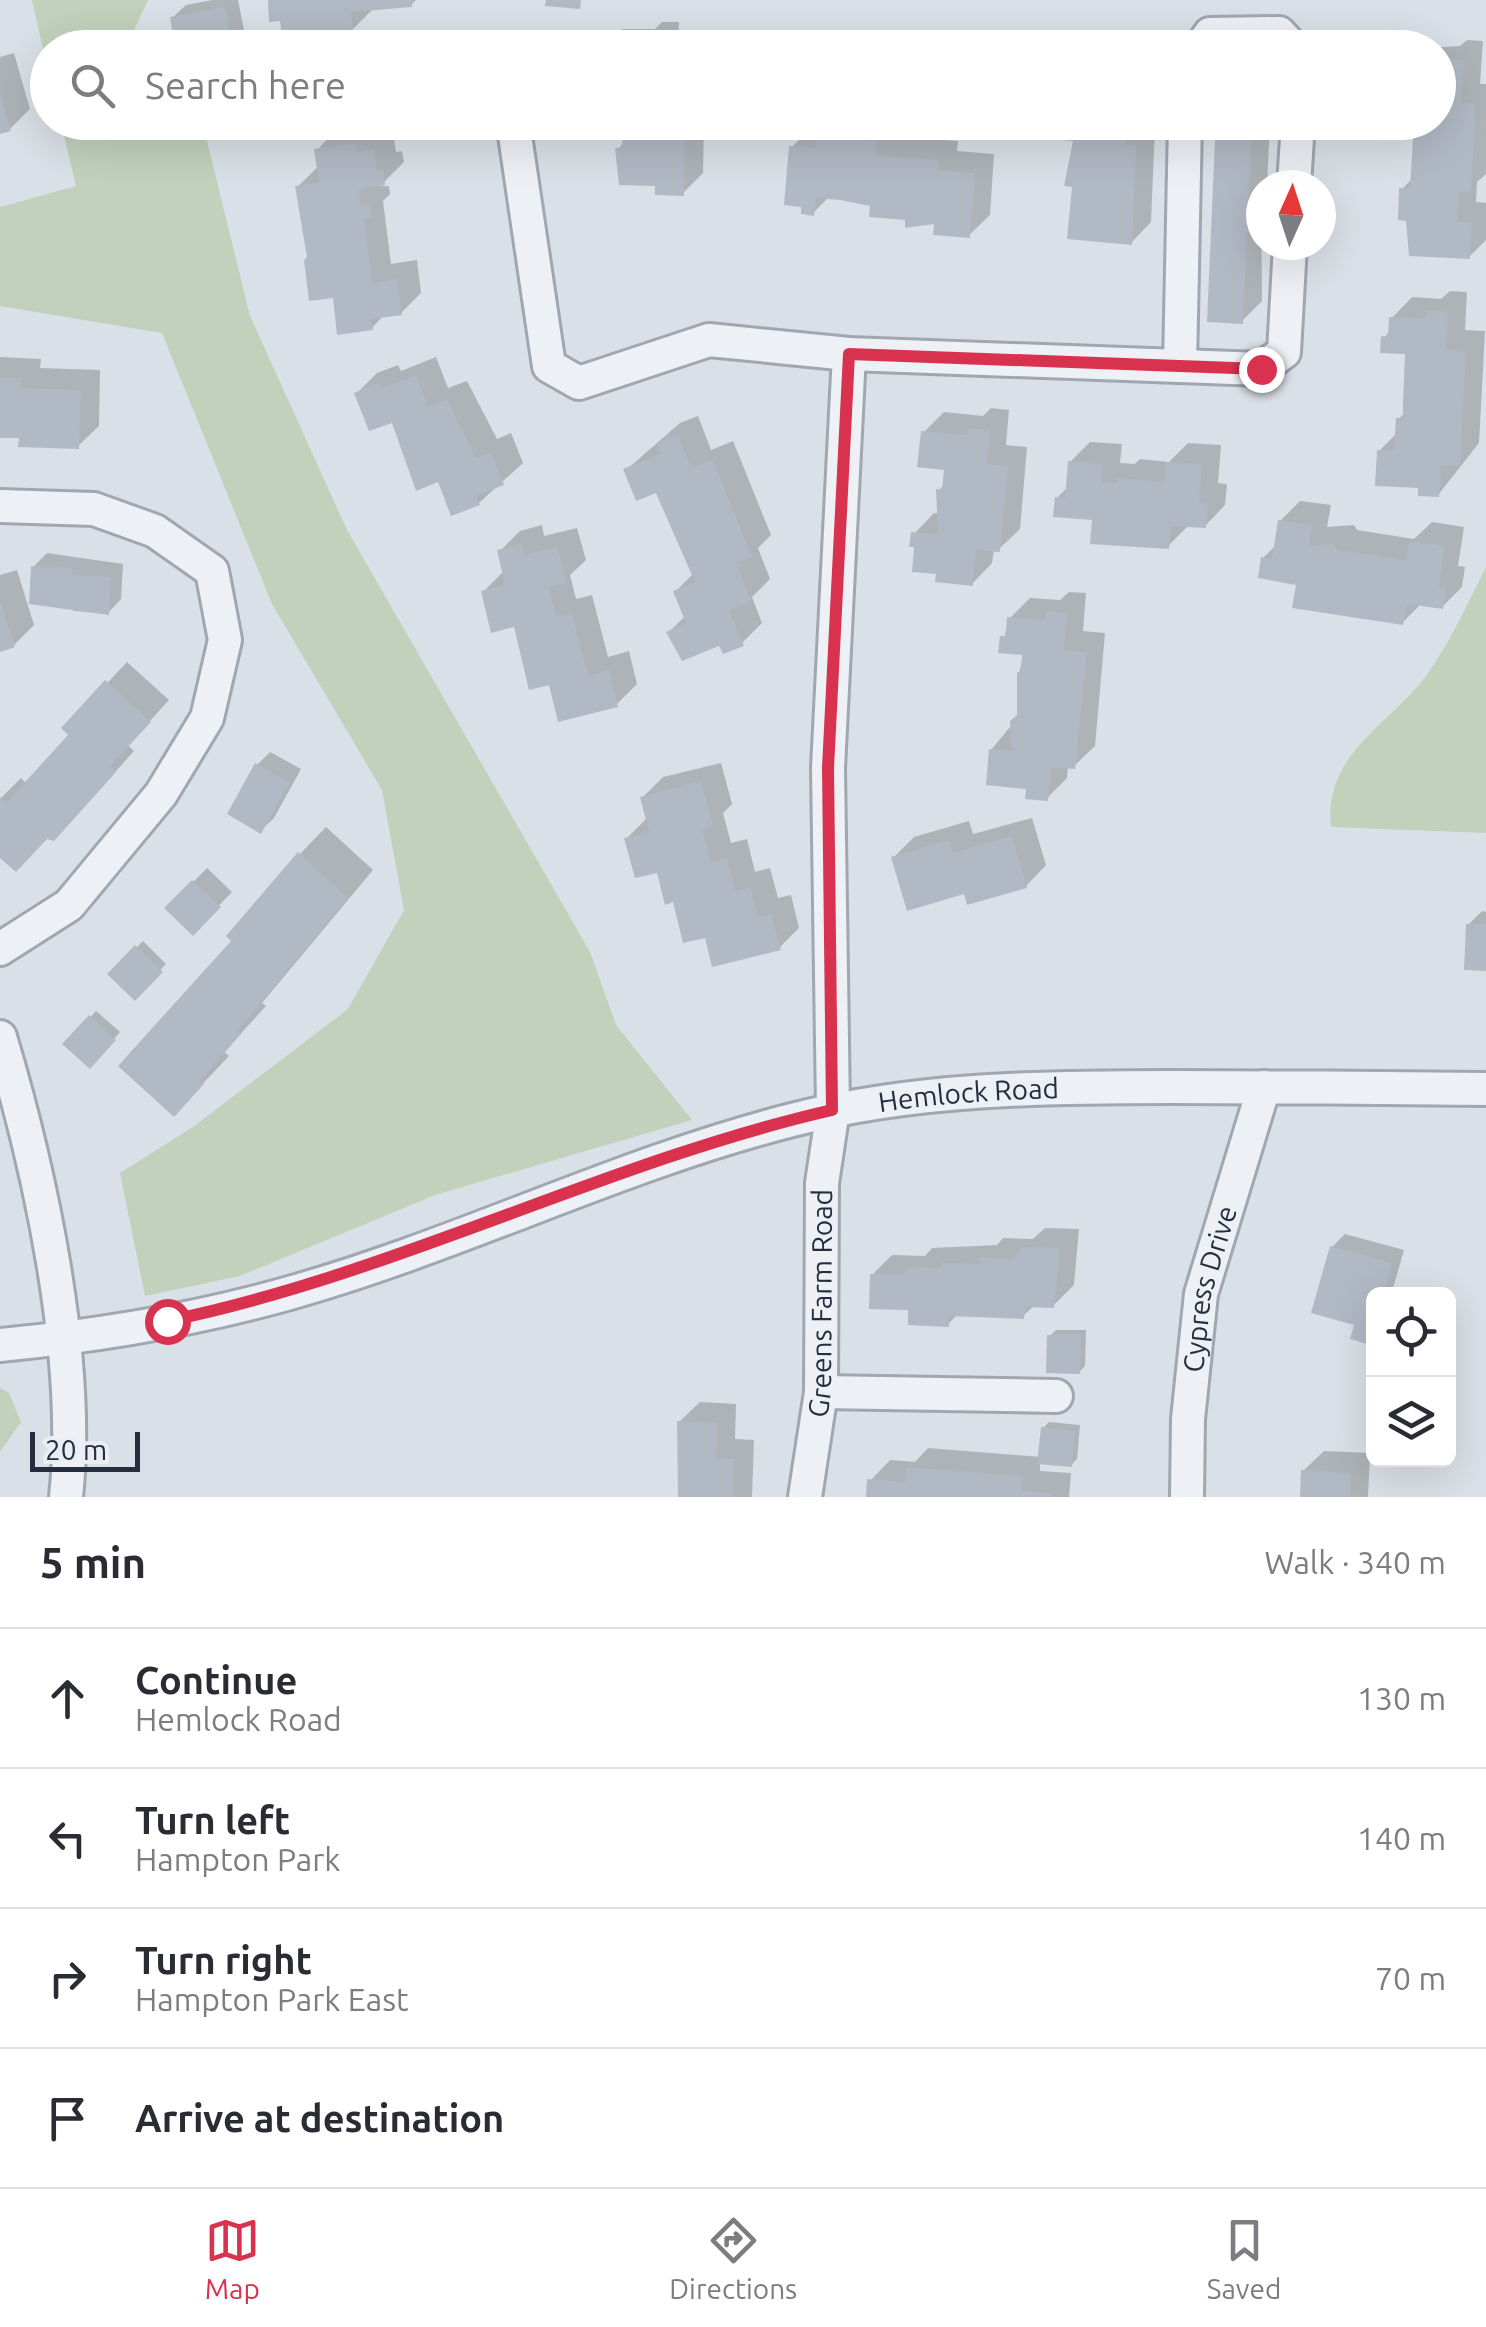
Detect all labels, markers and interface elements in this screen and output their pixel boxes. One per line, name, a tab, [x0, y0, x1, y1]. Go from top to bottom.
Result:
search box	[30, 30, 1456, 140]
icon: search	[65, 58, 120, 113]
text: Search here	[145, 64, 346, 106]
north arrow	[1246, 170, 1336, 260]
route end	[1239, 347, 1285, 393]
street label: Hemlock Road	[876, 1072, 1059, 1117]
street label: Greens Farm Road	[801, 1189, 837, 1419]
street label: Cypress Drive	[1177, 1202, 1242, 1374]
map controls	[1366, 1287, 1456, 1467]
button: locate	[1366, 1287, 1456, 1377]
route start	[145, 1299, 191, 1345]
button: layers	[1366, 1377, 1456, 1467]
scale bar	[30, 1427, 140, 1472]
text: 20 m	[45, 1434, 107, 1465]
text: 5 min	[40, 1539, 146, 1586]
text: Walk · 340 m	[1264, 1544, 1446, 1580]
text: Continue	[135, 1659, 297, 1701]
icon: ahead	[40, 1671, 95, 1726]
text: 130 m	[1357, 1680, 1446, 1716]
text: Hemlock Road	[135, 1701, 342, 1737]
text: Turn left	[135, 1799, 290, 1841]
icon: left	[40, 1811, 95, 1866]
text: 140 m	[1357, 1820, 1446, 1856]
text: Hampton Park	[135, 1841, 341, 1877]
text: Turn right	[135, 1939, 312, 1981]
icon: right	[40, 1951, 95, 2006]
text: 70 m	[1375, 1960, 1446, 1996]
text: Hampton Park East	[135, 1981, 409, 2017]
icon: arrive	[40, 2091, 95, 2146]
text: Arrive at destination	[135, 2097, 504, 2139]
tab: Map	[205, 2213, 260, 2304]
tab: Directions	[669, 2213, 797, 2304]
tab: Saved	[1207, 2213, 1281, 2304]

